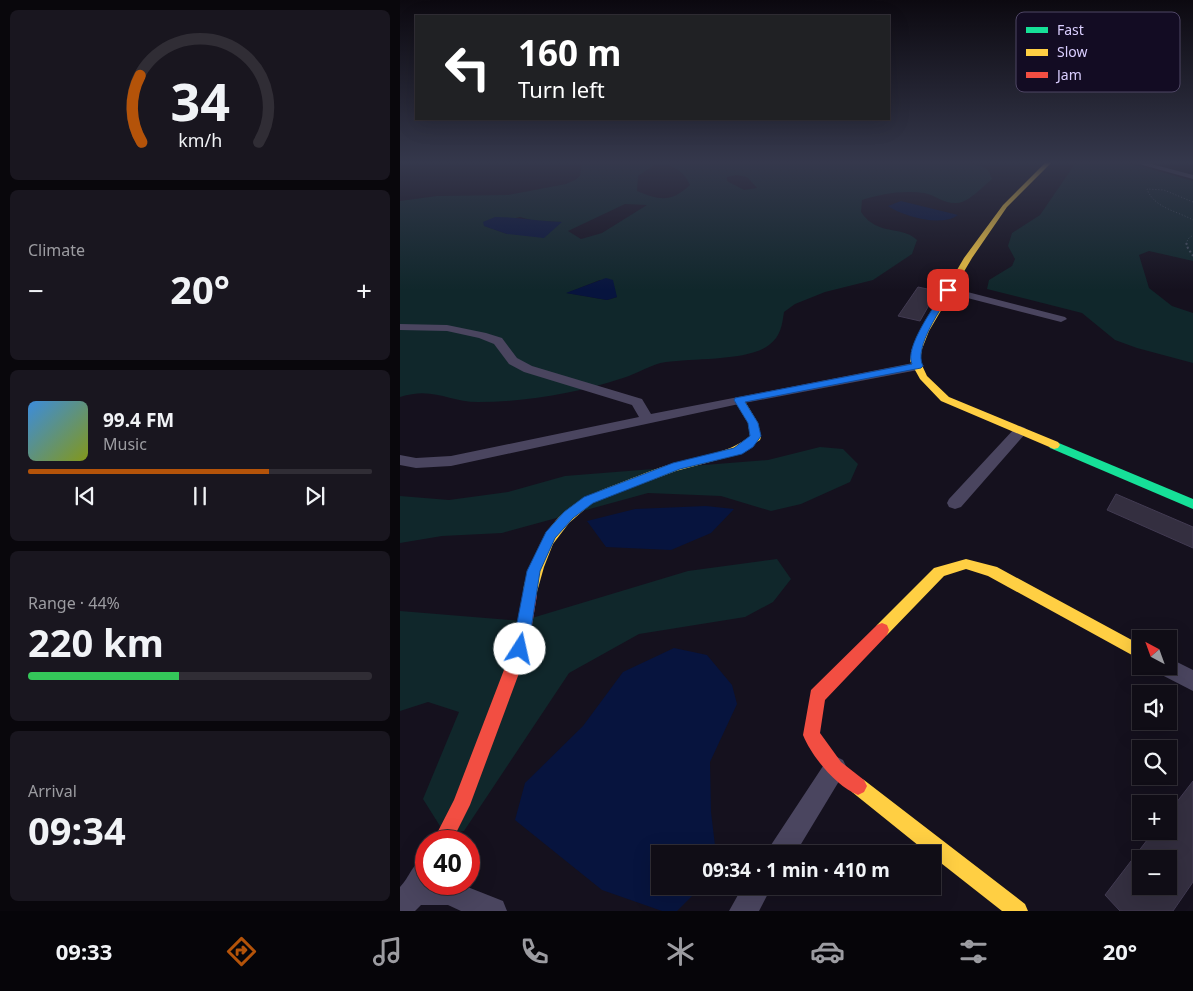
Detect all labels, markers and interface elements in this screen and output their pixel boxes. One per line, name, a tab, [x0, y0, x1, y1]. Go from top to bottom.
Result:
legend	[1016, 12, 1180, 92]
text: Fast	[1057, 20, 1084, 39]
text: 160 m	[518, 29, 621, 76]
icon: left	[435, 35, 500, 100]
text: Slow	[1057, 42, 1088, 61]
text: 34	[170, 65, 230, 136]
text: Jam	[1055, 65, 1082, 84]
text: Turn left	[518, 74, 605, 104]
text: km/h	[178, 128, 222, 152]
text: Climate	[28, 239, 85, 261]
text: 20°	[170, 263, 230, 315]
pin	[927, 269, 969, 311]
text: −	[28, 271, 44, 309]
text: +	[356, 271, 372, 309]
icon: arrive	[934, 276, 962, 304]
text: 99.4 FM	[103, 407, 174, 433]
text: Music	[103, 433, 147, 455]
icon: previous	[71, 482, 99, 510]
icon: pause	[186, 482, 214, 510]
icon: next	[301, 482, 329, 510]
text: Range · 44%	[28, 592, 120, 614]
text: 220 km	[28, 616, 164, 668]
position arrow	[493, 622, 545, 674]
north arrow	[1132, 630, 1178, 675]
map controls	[1132, 630, 1177, 895]
button: sound	[1132, 685, 1177, 730]
button: search	[1132, 740, 1177, 785]
text: Arrival	[28, 780, 77, 802]
button: +	[1132, 795, 1177, 840]
text: 09:34	[28, 804, 126, 856]
speed limit sign: 40	[415, 830, 480, 895]
button: −	[1132, 850, 1177, 895]
text: 09:34 · 1 min · 410 m	[702, 857, 890, 883]
icon: directions	[224, 934, 259, 969]
icon: music	[370, 934, 405, 969]
icon: phone	[517, 934, 552, 969]
icon: climate	[663, 934, 698, 969]
icon: car	[810, 934, 845, 969]
icon: filters	[956, 934, 991, 969]
text: 09:33	[56, 936, 112, 966]
text: 20°	[1103, 936, 1137, 966]

